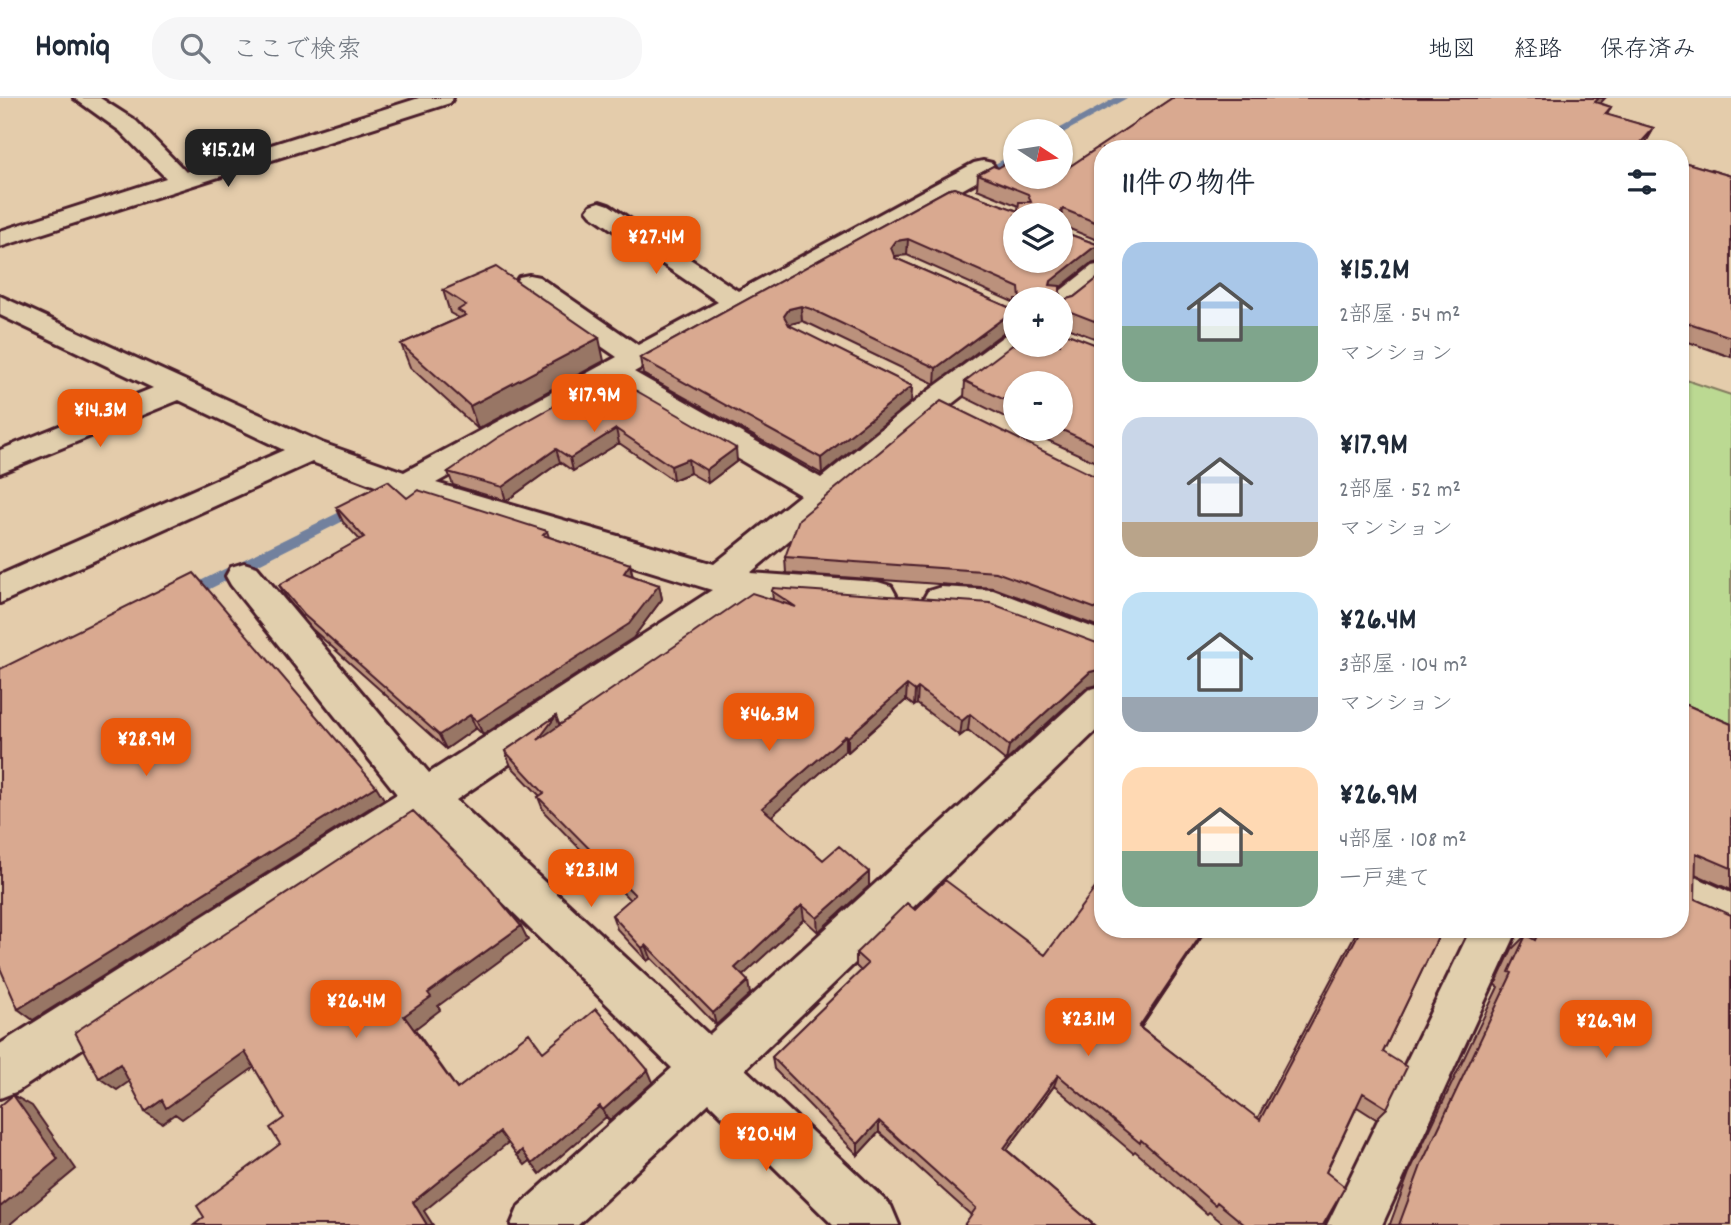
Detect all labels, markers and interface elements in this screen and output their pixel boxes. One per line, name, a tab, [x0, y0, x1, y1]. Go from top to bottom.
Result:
search box	[152, 17, 642, 80]
text: Homiq	[35, 25, 110, 72]
icon: search	[176, 29, 214, 67]
text: ここで検索	[232, 33, 362, 70]
text: 地図	[1428, 34, 1476, 68]
text: 経路	[1514, 34, 1562, 68]
text: 保存済み	[1600, 34, 1696, 68]
north arrow	[1003, 119, 1073, 189]
map controls	[1003, 119, 1073, 441]
pin: ¥15.2M	[171, 130, 285, 189]
text: ¥15.2M	[201, 135, 255, 168]
icon: filters	[1623, 163, 1661, 201]
text: 11件の物件	[1122, 165, 1255, 208]
button: layers	[1003, 203, 1073, 273]
pin: ¥27.4M	[599, 216, 713, 276]
text: ¥27.4M	[628, 222, 684, 255]
text: ¥15.2M	[1339, 251, 1410, 294]
icon: home	[1178, 270, 1262, 354]
button: +	[1003, 287, 1073, 357]
text: 2部屋 · 54 m²	[1339, 300, 1461, 333]
text: マンション	[1339, 339, 1453, 372]
button: −	[1003, 371, 1073, 441]
pin: ¥17.9M	[537, 374, 651, 434]
text: ¥17.9M	[568, 380, 620, 413]
pin: ¥14.3M	[43, 390, 157, 449]
text: ¥14.3M	[73, 395, 127, 428]
text: ¥17.9M	[1339, 426, 1408, 469]
icon: home	[1178, 445, 1262, 529]
text: 2部屋 · 52 m²	[1339, 475, 1461, 508]
text: マンション	[1339, 514, 1453, 547]
text: ¥26.4M	[1339, 601, 1416, 644]
icon: home	[1178, 620, 1262, 704]
text: 3部屋 · 104 m²	[1339, 650, 1468, 683]
text: マンション	[1339, 689, 1453, 722]
pin: ¥46.3M	[712, 694, 826, 753]
text: ¥46.3M	[739, 699, 799, 732]
pin: ¥28.9M	[89, 718, 203, 778]
text: ¥28.9M	[117, 724, 175, 757]
text: ¥26.9M	[1339, 776, 1418, 819]
icon: home	[1178, 795, 1262, 879]
text: 4部屋 · 108 m²	[1339, 825, 1467, 858]
pin: ¥23.1M	[534, 850, 648, 909]
text: ¥23.1M	[564, 855, 618, 888]
text: 一戸建て	[1339, 864, 1431, 897]
pin: ¥26.4M	[299, 981, 413, 1040]
text: ¥26.4M	[326, 986, 386, 1019]
pin: ¥23.1M	[1031, 998, 1145, 1058]
pin: ¥26.9M	[1549, 1000, 1663, 1060]
text: ¥23.1M	[1061, 1004, 1115, 1037]
text: ¥26.9M	[1576, 1006, 1636, 1039]
pin: ¥20.4M	[709, 1114, 823, 1173]
text: ¥20.4M	[736, 1119, 796, 1152]

